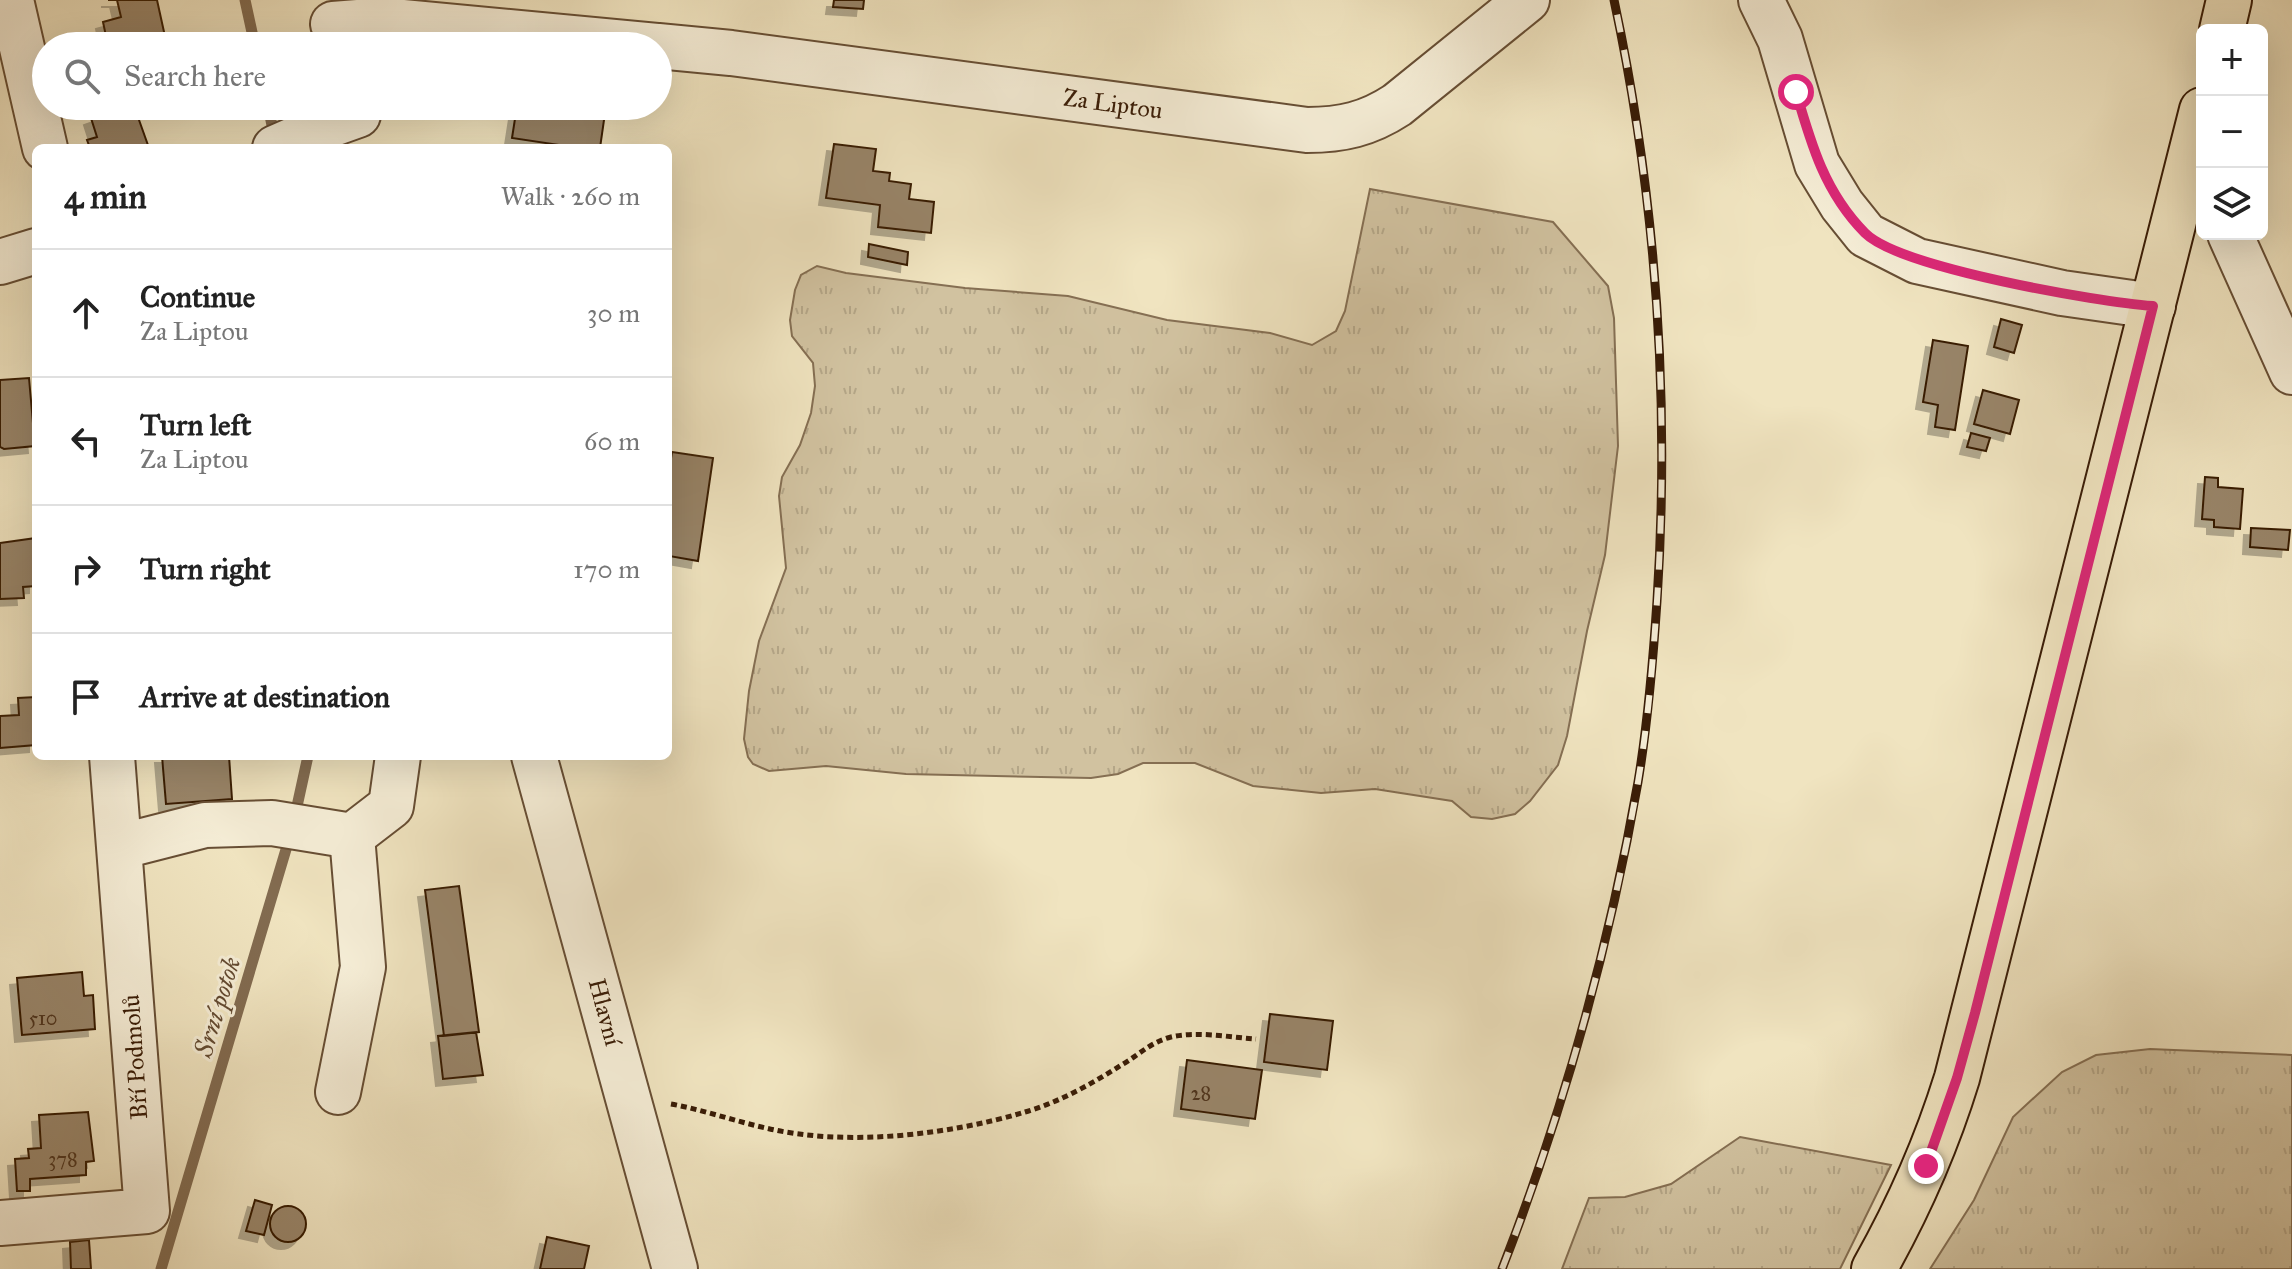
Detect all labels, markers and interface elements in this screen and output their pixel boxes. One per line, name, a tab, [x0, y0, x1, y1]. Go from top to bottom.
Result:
map controls	[2196, 24, 2268, 240]
button: +	[2196, 24, 2268, 96]
search box	[32, 32, 672, 120]
icon: search	[60, 54, 104, 98]
text: Search here	[124, 58, 266, 94]
route start	[1778, 74, 1814, 110]
street label: Za Liptou	[1061, 82, 1165, 126]
button: −	[2196, 96, 2268, 168]
button: layers	[2196, 168, 2268, 240]
text: 4 min	[64, 176, 147, 217]
text: Walk · 260 m	[501, 180, 640, 212]
text: Continue	[140, 279, 255, 315]
icon: ahead	[64, 291, 108, 335]
text: 30 m	[587, 297, 640, 329]
text: Za Liptou	[140, 315, 249, 347]
text: Turn left	[140, 407, 251, 443]
icon: left	[64, 419, 108, 463]
text: 60 m	[584, 425, 640, 457]
text: Za Liptou	[140, 443, 249, 475]
icon: right	[64, 547, 108, 591]
text: Turn right	[140, 551, 271, 587]
text: 170 m	[573, 553, 640, 585]
icon: arrive	[64, 675, 108, 719]
text: Arrive at destination	[140, 679, 390, 715]
water label: Srní potok	[186, 953, 248, 1062]
street label: Hlavní	[582, 975, 629, 1050]
street label: Bří Podmolů	[116, 993, 154, 1121]
house number: 510	[29, 1006, 57, 1030]
house number: 28	[1191, 1081, 1211, 1105]
house number: 378	[48, 1147, 78, 1171]
route end	[1908, 1148, 1944, 1184]

